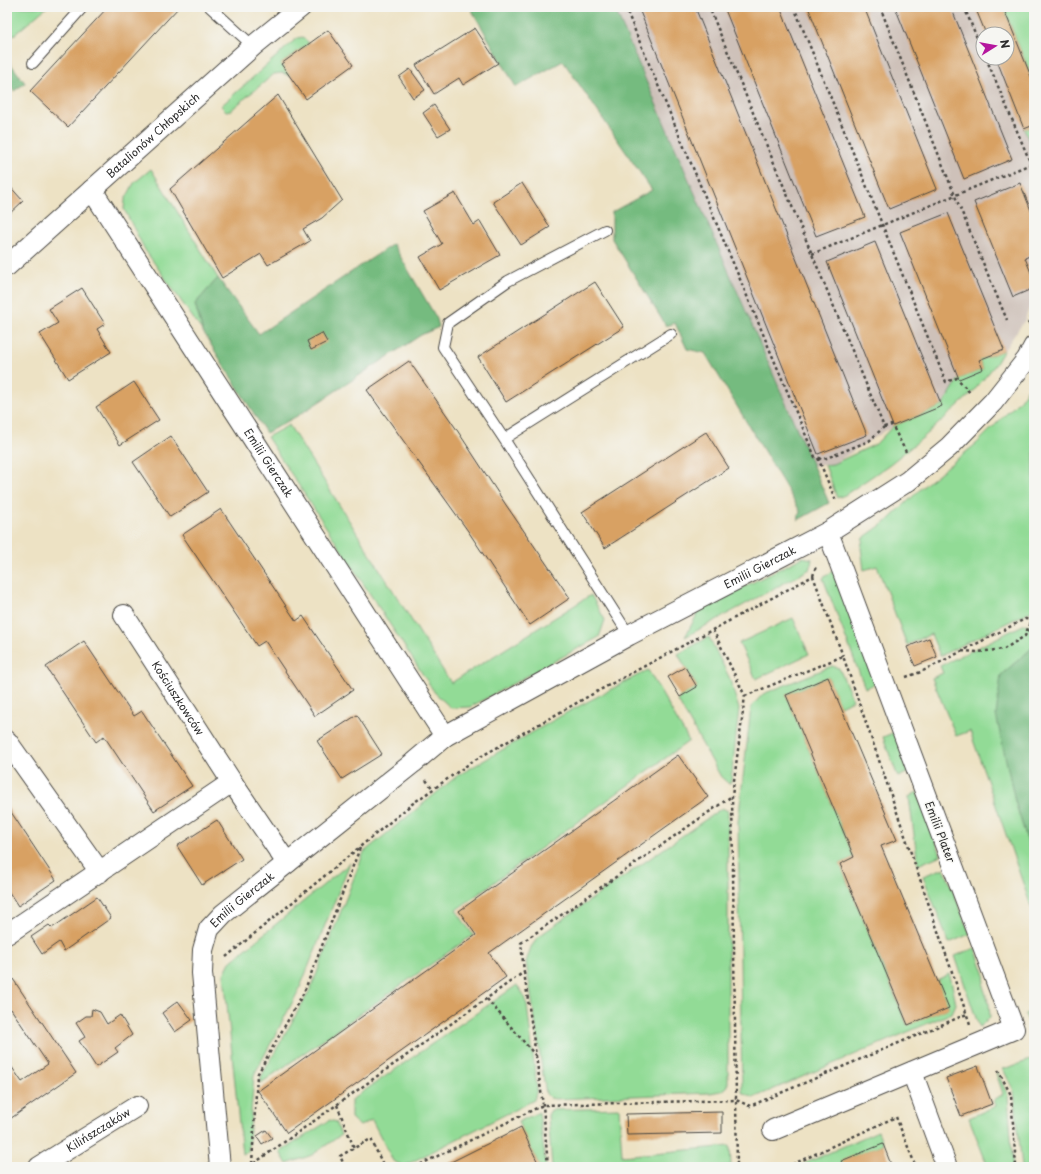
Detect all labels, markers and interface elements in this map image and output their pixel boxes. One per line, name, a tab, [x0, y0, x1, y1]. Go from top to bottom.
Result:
north arrow	[975, 26, 1015, 66]
text: N	[996, 38, 1015, 50]
street label: Batalionów Chłopskich	[102, 88, 204, 182]
street label: Emilii Gierczak	[240, 425, 298, 501]
street label: Emilii Gierczak	[720, 541, 799, 593]
street label: Kościuszkowców	[148, 657, 209, 739]
street label: Emilii Plater	[921, 799, 960, 866]
street label: Emilii Gierczak	[206, 867, 278, 931]
street label: Kilińszczaków	[63, 1103, 134, 1156]

